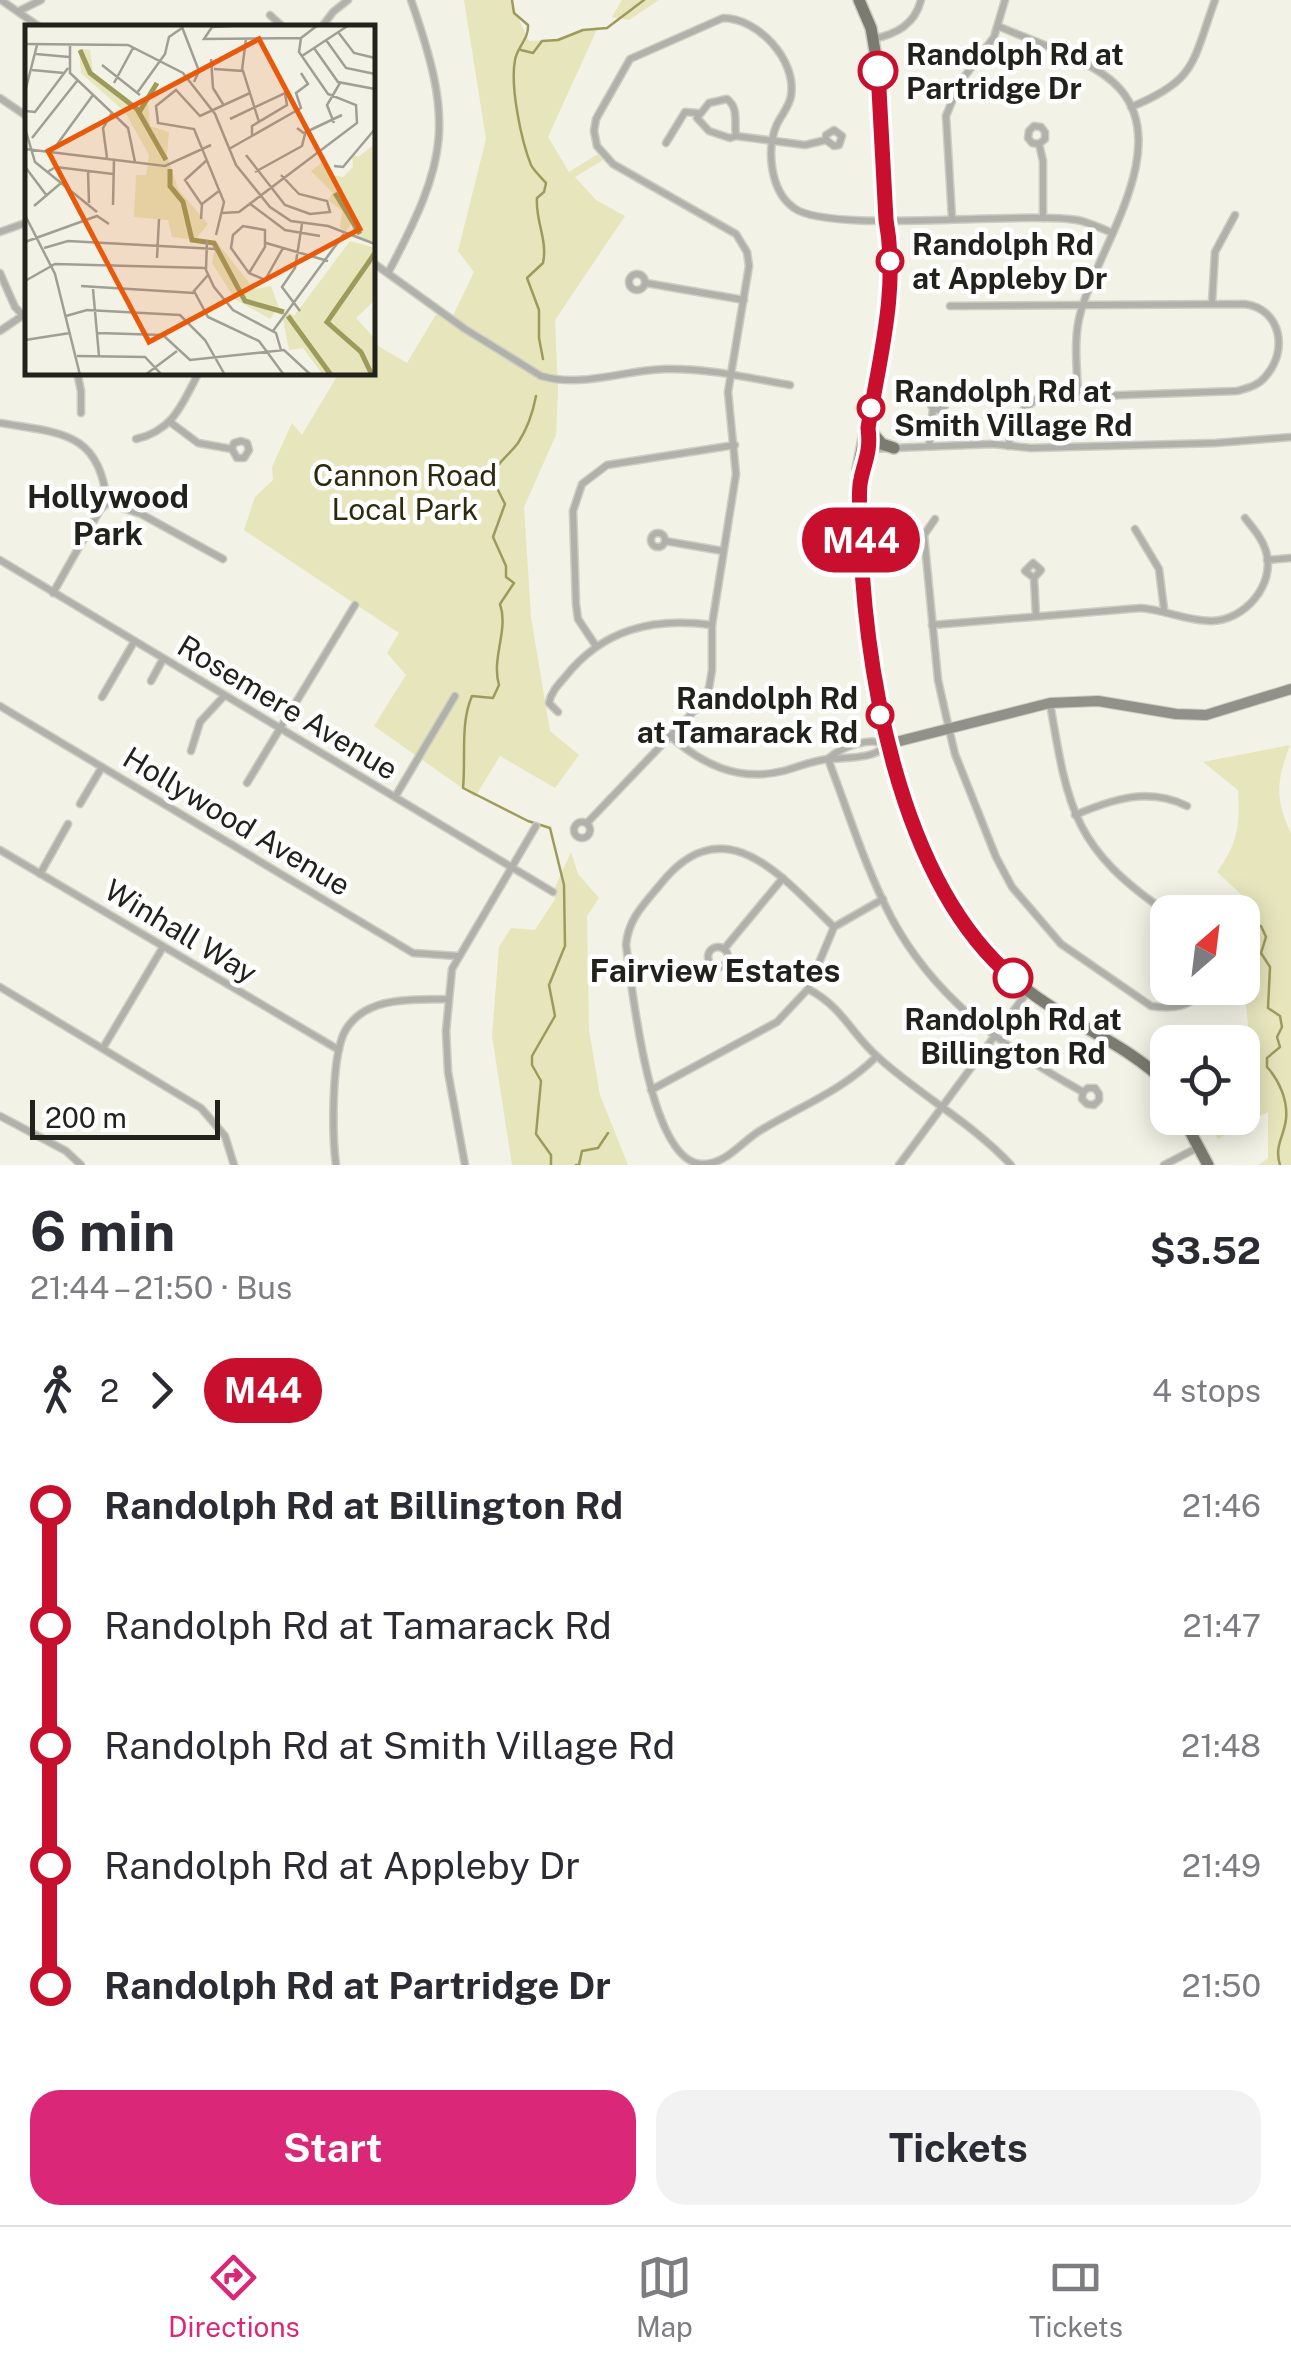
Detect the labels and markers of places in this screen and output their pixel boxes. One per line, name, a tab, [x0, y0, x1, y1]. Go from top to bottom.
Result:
place label: Randolph Rd at Partridge Dr	[906, 36, 1124, 106]
marker: Randolph Rd at Partridge Dr	[859, 52, 897, 90]
place label: Randolph Rd at Appleby Dr	[912, 226, 1107, 296]
marker: Randolph Rd at Appleby Dr	[877, 248, 903, 274]
place label: Randolph Rd at Smith Village Rd	[894, 373, 1133, 443]
marker: Randolph Rd at Smith Village Rd	[858, 395, 884, 421]
place label: Randolph Rd at Tamarack Rd	[637, 680, 858, 750]
marker: Randolph Rd at Tamarack Rd	[867, 702, 893, 728]
marker: Randolph Rd at Billington Rd	[994, 959, 1032, 997]
place label: Randolph Rd at Billington Rd	[904, 1001, 1122, 1071]

